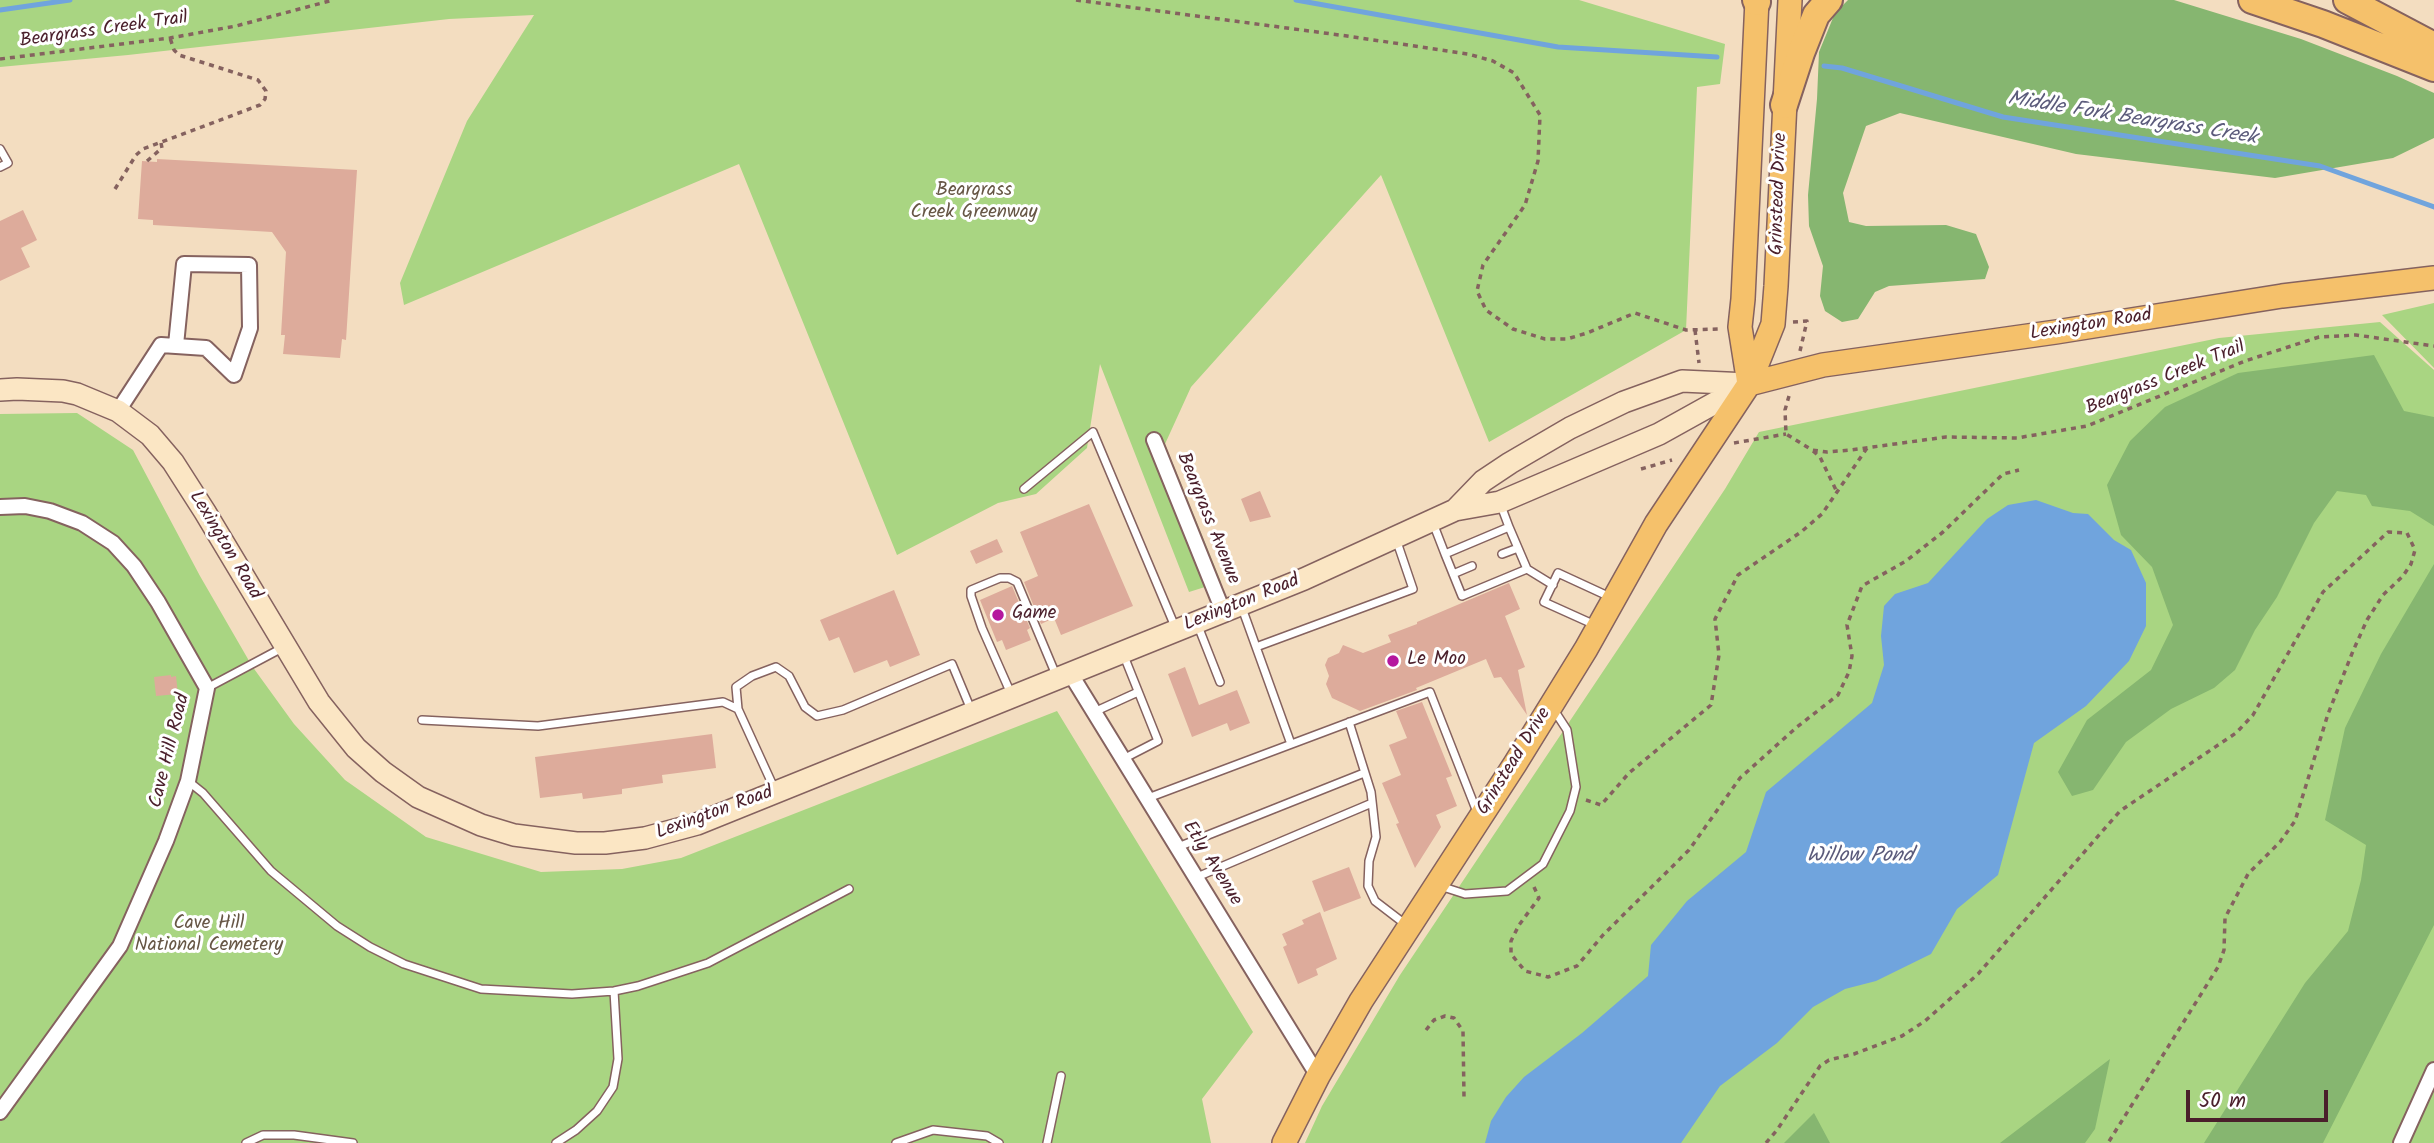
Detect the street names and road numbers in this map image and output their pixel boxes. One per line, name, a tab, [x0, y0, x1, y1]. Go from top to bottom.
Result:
street label: Beargrass Creek Trail	[18, 8, 190, 54]
street label: Grinstead Drive	[1766, 133, 1794, 255]
street label: Lexington Road	[2029, 305, 2153, 347]
street label: Beargrass Creek Trail	[2083, 337, 2249, 421]
street label: Beargrass Avenue	[1170, 450, 1244, 588]
street label: Lexington Road	[183, 488, 265, 604]
street label: Lexington Road	[1181, 570, 1303, 638]
street label: Cave Hill Road	[146, 692, 196, 810]
street label: Grinstead Drive	[1473, 704, 1557, 820]
street label: Lexington Road	[654, 782, 776, 846]
street label: Etly Avenue	[1176, 817, 1246, 911]

